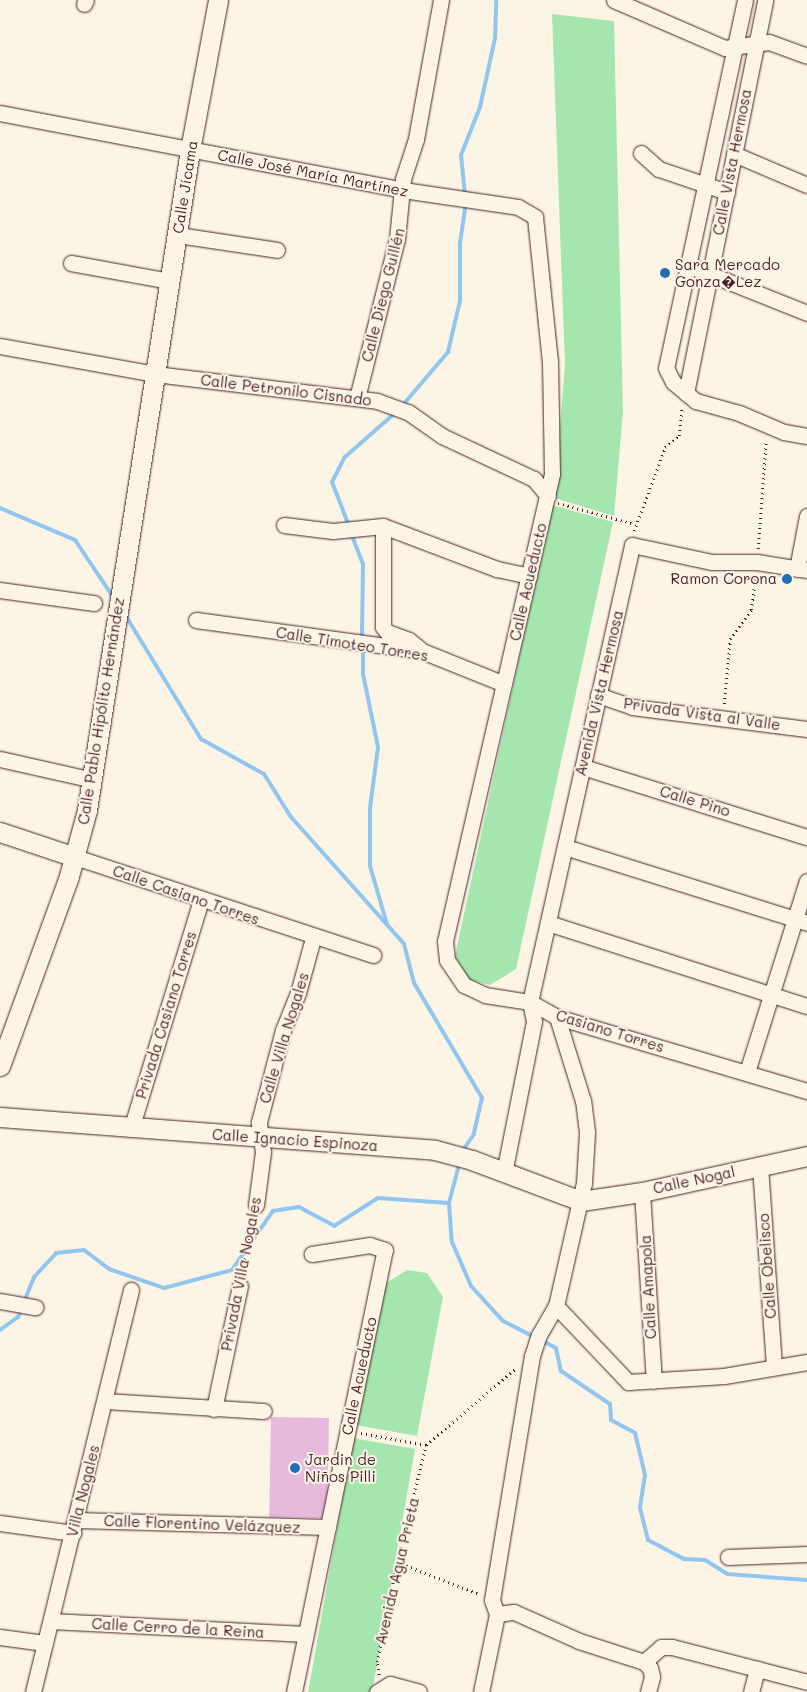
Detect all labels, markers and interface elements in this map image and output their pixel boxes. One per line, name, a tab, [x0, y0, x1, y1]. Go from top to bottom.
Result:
street label: Calle Vista Hermosa	[709, 87, 755, 237]
street label: Calle Jícama	[169, 139, 201, 235]
street label: Calle José María Martínez	[216, 146, 410, 200]
street label: Calle Diego Guillén	[358, 226, 408, 364]
place label: Sara Mercado Gonza�Lez	[675, 255, 780, 290]
marker: Sara Mercado Gonza�Lez	[659, 267, 671, 279]
street label: Calle Petronilo Cisnado	[199, 371, 373, 409]
street label: Calle Acueducto	[506, 521, 550, 643]
place label: Ramon Corona	[670, 570, 777, 588]
marker: Ramon Corona	[781, 573, 793, 585]
street label: Calle Pablo Hipólito Hernández	[74, 596, 128, 826]
street label: Avenida Vista Hermosa	[571, 608, 627, 778]
street label: Calle Timoteo Torres	[275, 623, 429, 665]
street label: Privada Vista al Valle	[622, 694, 782, 734]
street label: Calle Pino	[658, 782, 732, 820]
street label: Calle Casiano Torres	[110, 861, 262, 929]
street label: Privada Casiano Torres	[132, 929, 200, 1101]
street label: Calle Villa Nogales	[256, 970, 312, 1106]
street label: Casiano Torres	[554, 1006, 666, 1056]
street label: Calle Ignacio Espinoza	[211, 1125, 379, 1155]
street label: Calle Nogal	[651, 1163, 737, 1197]
street label: Privada Villa Nogales	[217, 1195, 265, 1353]
street label: Calle Obelisco	[754, 1213, 780, 1319]
street label: Calle Amapola	[636, 1234, 660, 1340]
street label: Calle Acueducto	[338, 1315, 380, 1437]
street label: Villa Nogales	[63, 1443, 103, 1539]
place label: Jardin de Niños Pilli	[305, 1450, 376, 1485]
marker: Jardin de Niños Pilli	[289, 1462, 301, 1474]
street label: Avenida Agua Prieta	[371, 1496, 423, 1646]
street label: Calle Florentino Velázquez	[103, 1512, 301, 1536]
street label: Calle Cerro de la Reina	[91, 1614, 265, 1642]

